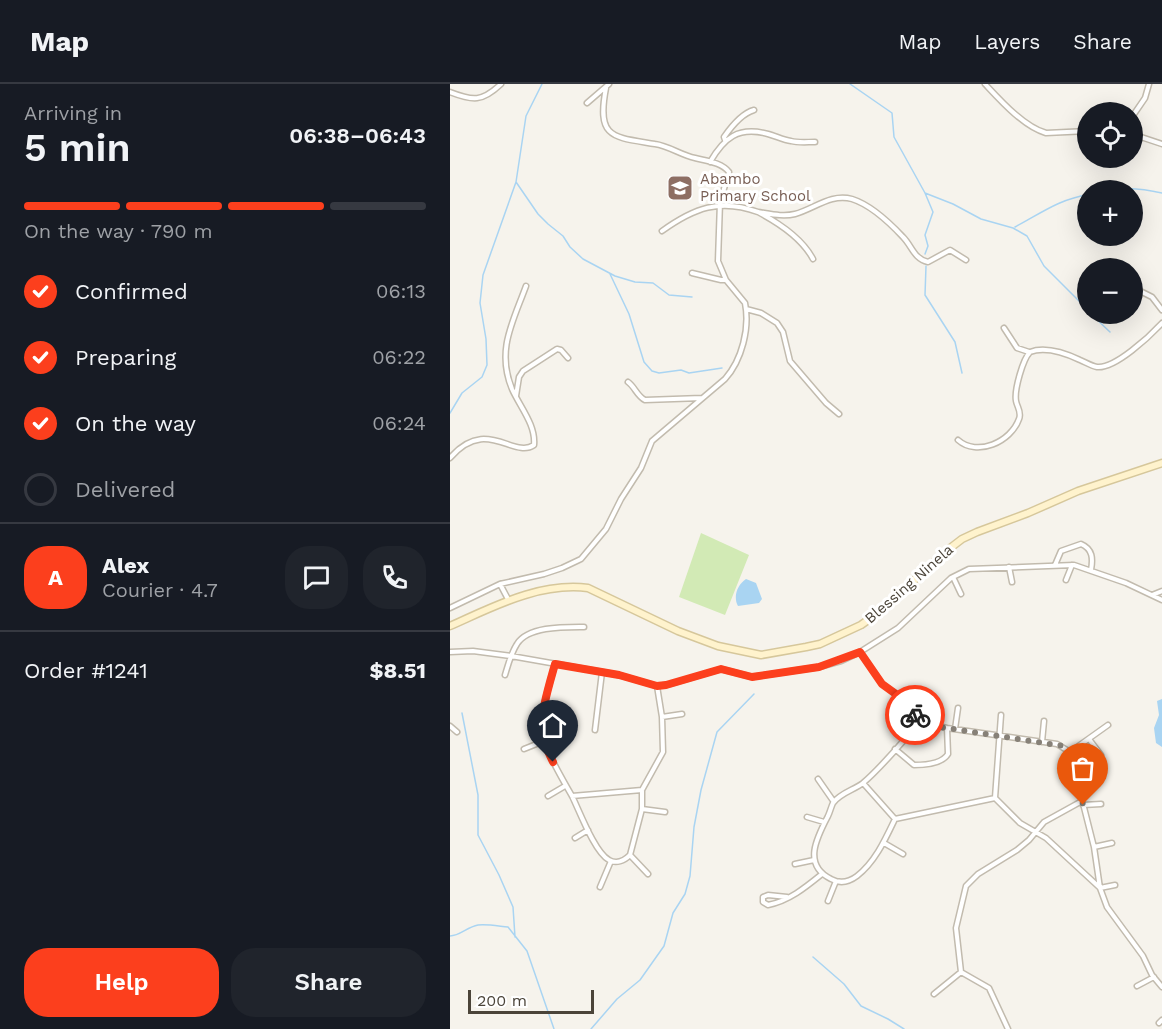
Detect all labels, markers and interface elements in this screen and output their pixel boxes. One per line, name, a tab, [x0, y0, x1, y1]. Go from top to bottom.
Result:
text: Map	[30, 25, 89, 58]
text: Map	[898, 29, 941, 54]
text: Layers	[974, 29, 1040, 54]
text: Share	[1073, 29, 1132, 54]
text: Arriving in	[24, 101, 122, 125]
map controls	[1077, 102, 1143, 324]
button: locate	[1077, 102, 1143, 168]
text: 06:38–06:43	[289, 123, 426, 148]
text: 5 min	[24, 125, 131, 170]
place label: Abambo Primary School	[700, 170, 811, 205]
school or university icon: Abambo Primary School	[665, 173, 695, 203]
button: +	[1077, 180, 1143, 246]
text: On the way · 790 m	[24, 219, 213, 243]
button: −	[1077, 258, 1143, 324]
icon: check	[24, 275, 57, 308]
text: Confirmed	[75, 279, 188, 304]
text: 06:13	[376, 279, 426, 303]
icon: check	[24, 341, 57, 374]
text: Preparing	[75, 345, 176, 370]
text: 06:22	[372, 345, 426, 369]
icon: check	[24, 407, 57, 440]
text: On the way	[75, 411, 196, 436]
text: 06:24	[372, 411, 426, 435]
text: Delivered	[75, 477, 175, 502]
street label: Blessing Ninela	[861, 540, 957, 627]
button: chat	[285, 546, 348, 609]
button: phone	[363, 546, 426, 609]
text: Alex	[102, 553, 149, 578]
text: A	[48, 565, 63, 590]
text: Courier · 4.7	[102, 578, 218, 602]
text: Order #1241	[24, 658, 148, 683]
text: $8.51	[369, 658, 426, 683]
courier	[885, 685, 945, 745]
icon: bike	[899, 699, 932, 732]
pin	[527, 700, 578, 762]
icon: home	[536, 709, 569, 742]
pin	[1057, 743, 1108, 805]
icon: bag	[1066, 752, 1099, 785]
button: Help	[24, 948, 219, 1017]
button: Share	[231, 948, 426, 1017]
scale bar	[468, 987, 594, 1014]
text: 200 m	[477, 991, 527, 1010]

